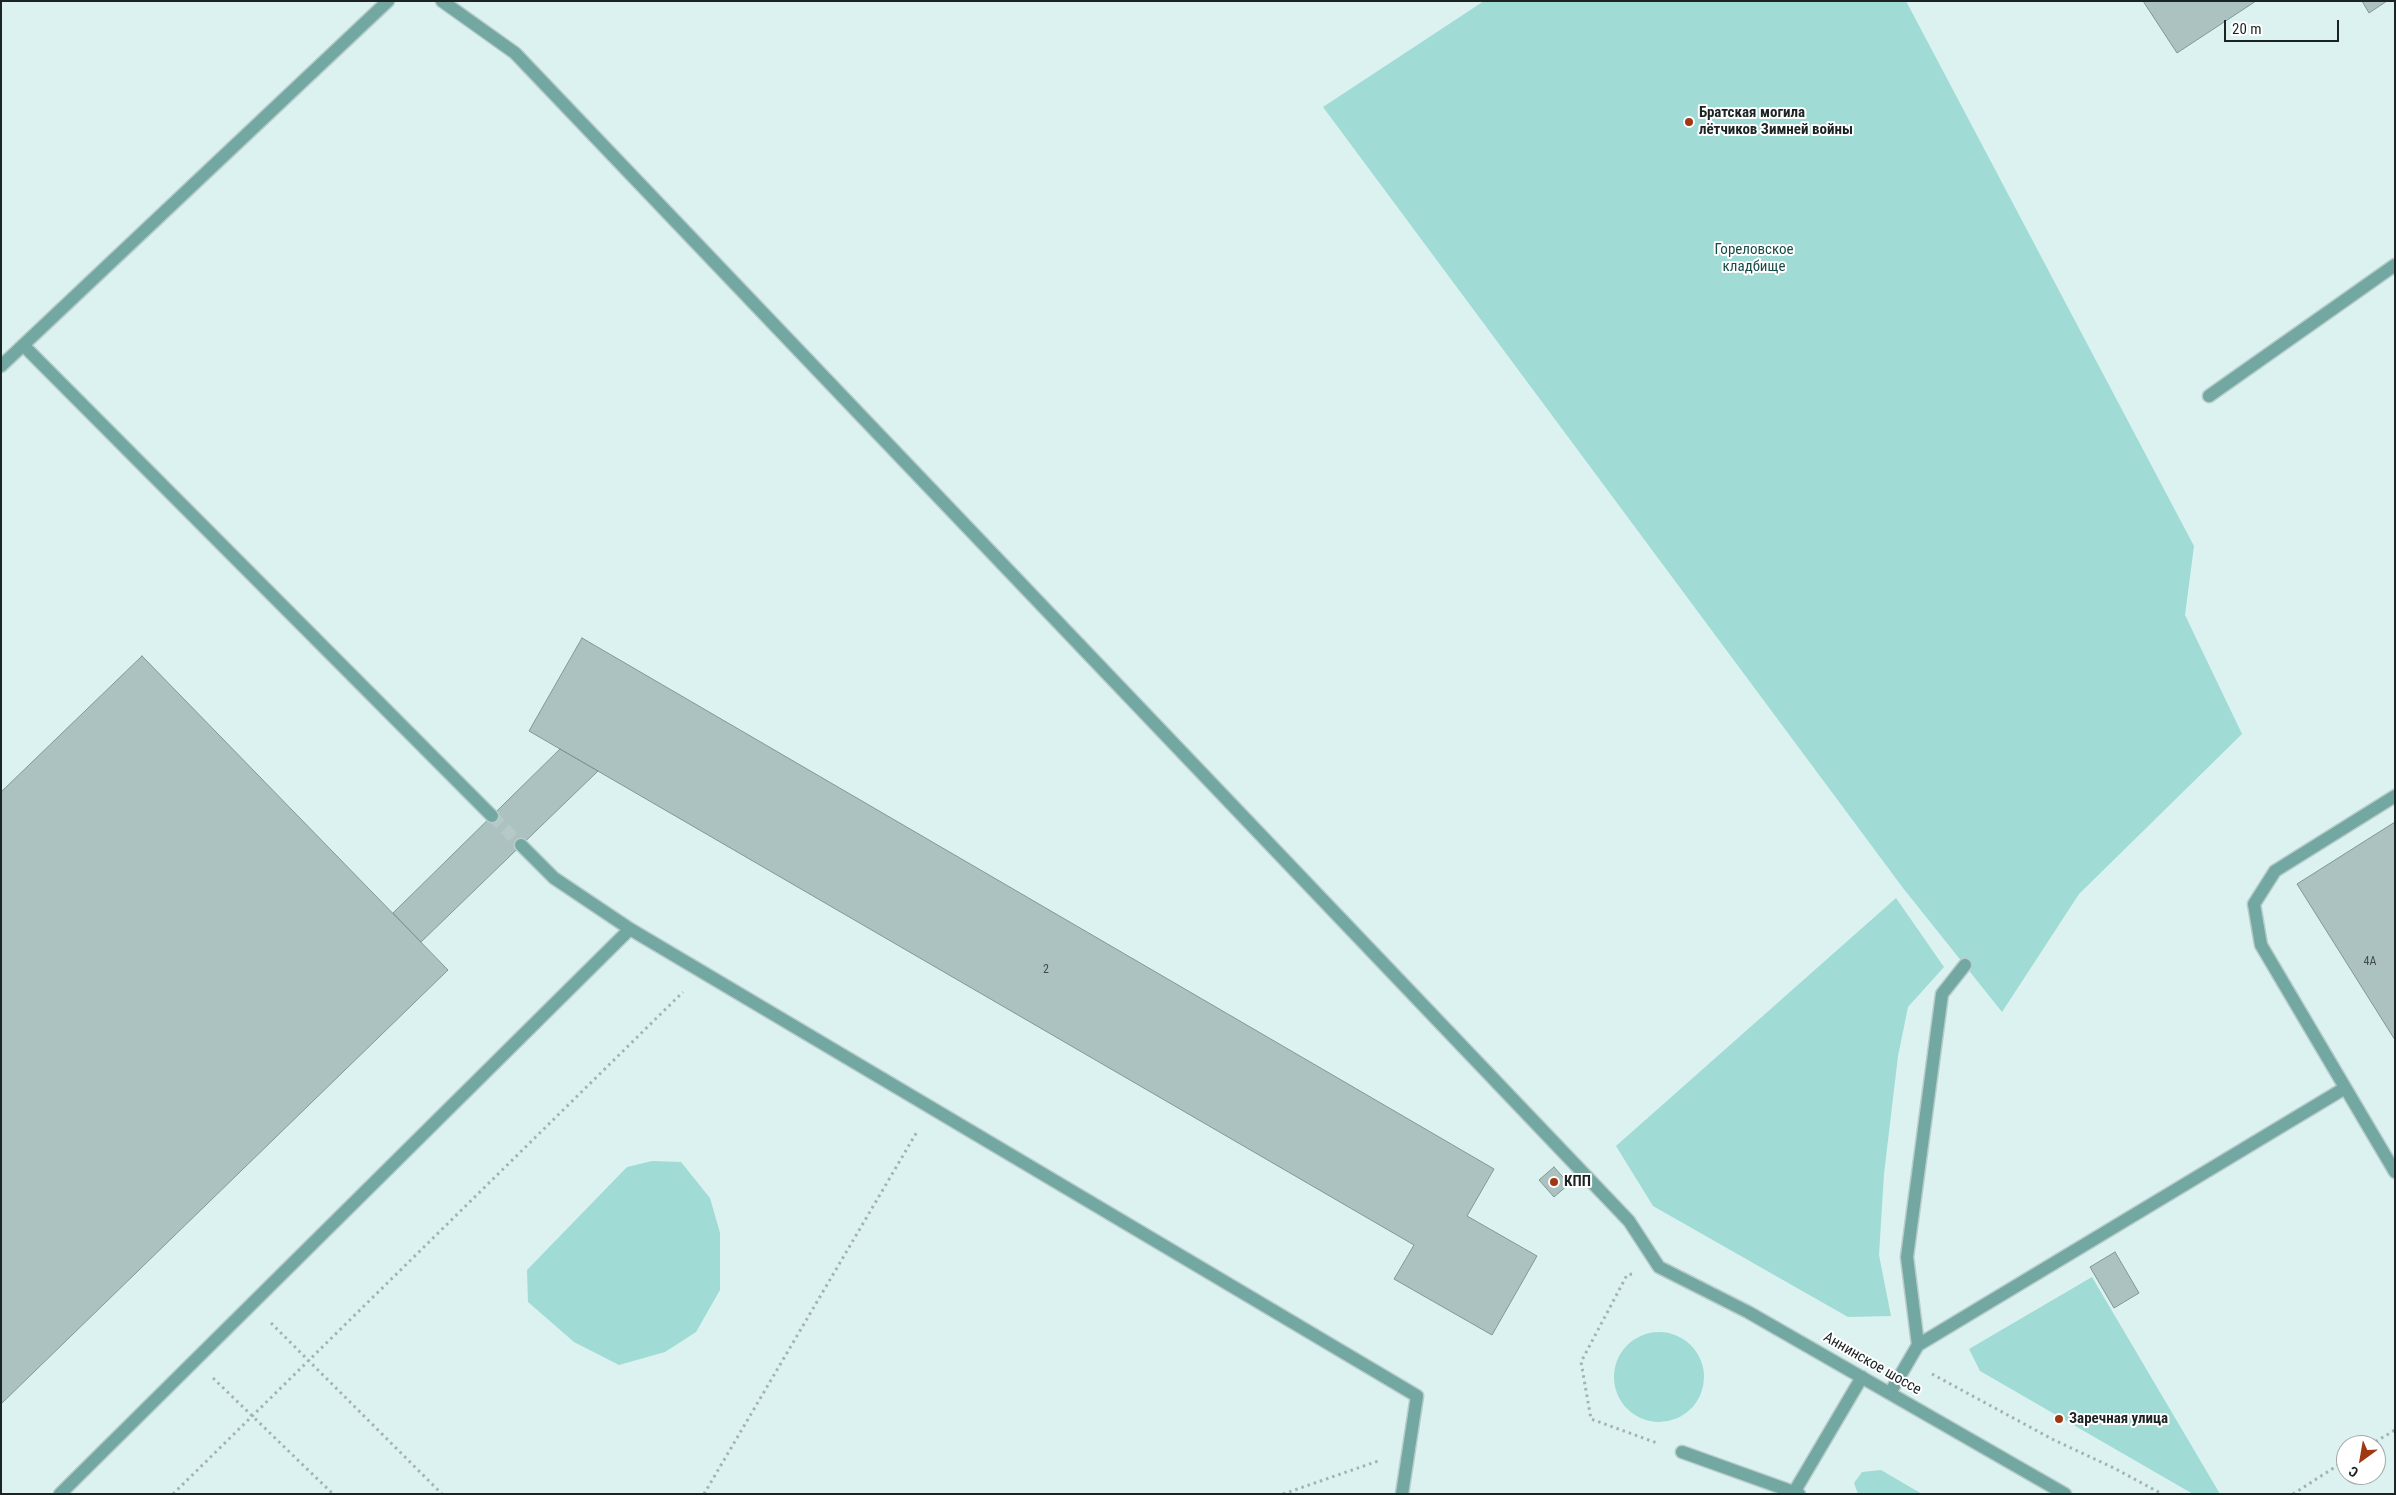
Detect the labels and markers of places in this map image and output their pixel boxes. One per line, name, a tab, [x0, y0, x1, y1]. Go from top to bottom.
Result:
place label: Братская могила лётчиков Зимней войны	[1699, 104, 1853, 139]
marker: Братская могила лётчиков Зимней войны	[1683, 116, 1695, 128]
place label: КПП	[1564, 1173, 1591, 1191]
marker: КПП	[1548, 1176, 1560, 1188]
place label: Заречная улица	[2069, 1410, 2168, 1428]
marker: Заречная улица	[2053, 1413, 2065, 1425]

